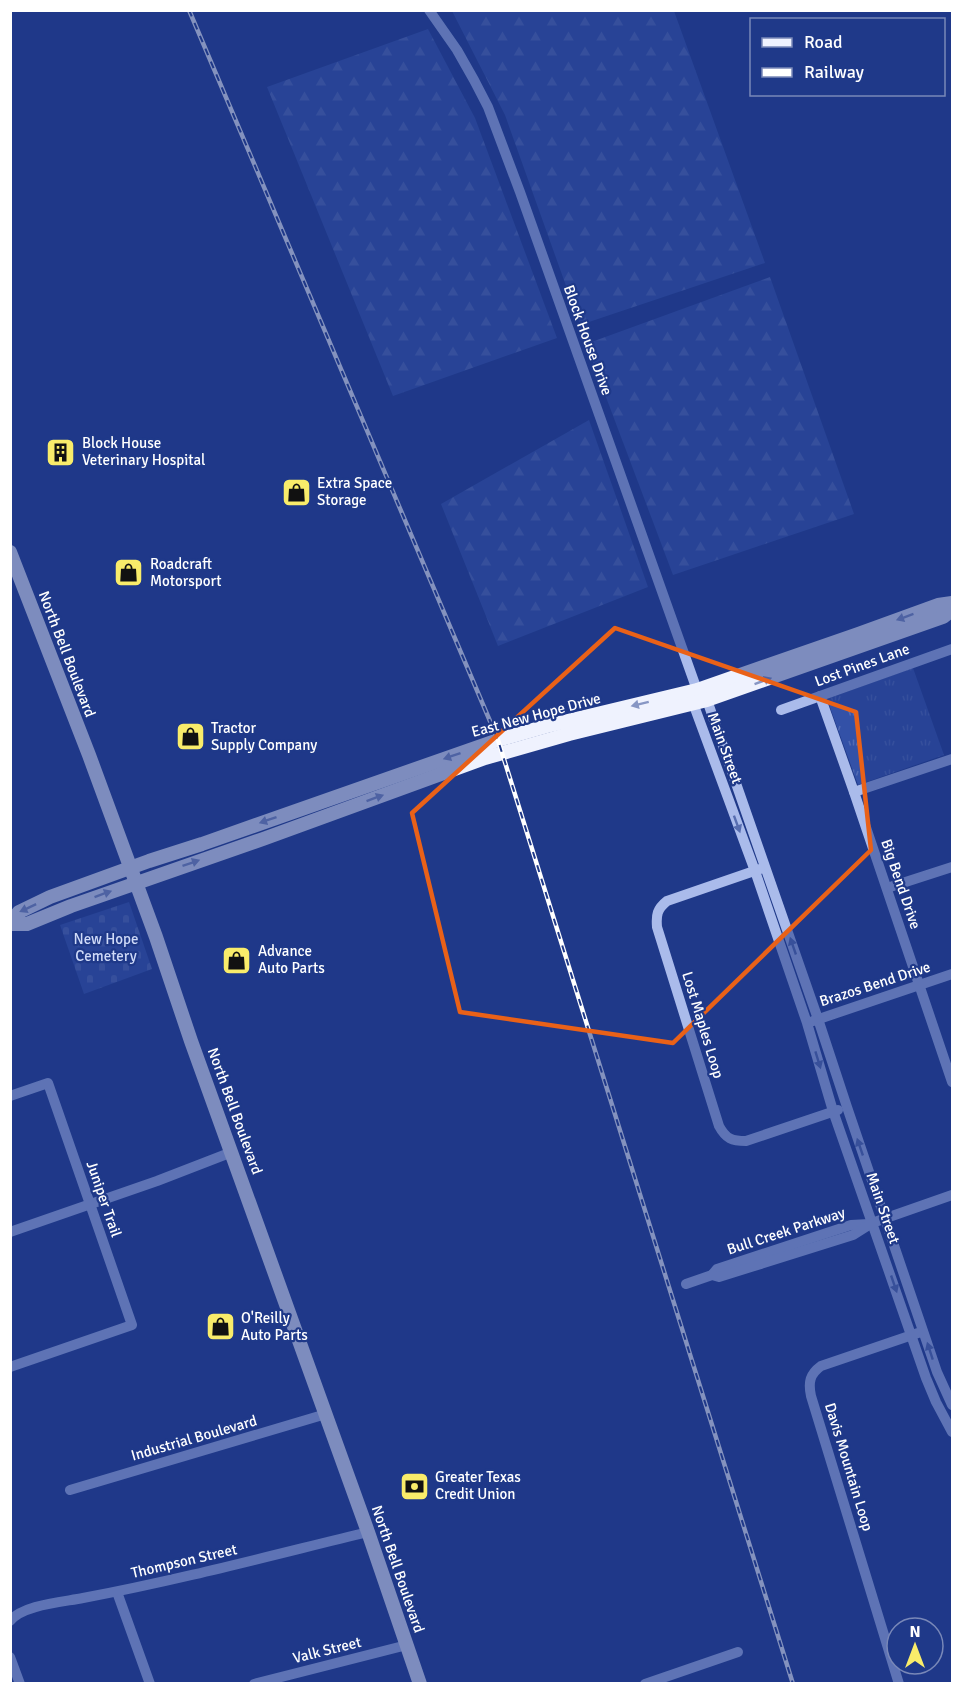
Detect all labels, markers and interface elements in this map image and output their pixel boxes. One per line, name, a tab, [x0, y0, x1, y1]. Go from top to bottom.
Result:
legend	[750, 18, 945, 96]
text: Road	[804, 31, 843, 53]
text: Railway	[804, 61, 865, 83]
street label: Block House Drive	[560, 282, 616, 398]
place label: Block House Veterinary Hospital	[82, 434, 206, 469]
building icon: Block House Veterinary Hospital	[45, 436, 77, 468]
place label: Extra Space Storage	[317, 474, 392, 509]
shop icon: Extra Space Storage	[280, 476, 312, 508]
place label: Roadcraft Motorsport	[150, 555, 222, 590]
shop icon: Roadcraft Motorsport	[113, 557, 145, 589]
street label: North Bell Boulevard	[35, 588, 99, 720]
one-way arrow	[896, 613, 914, 622]
street label: Lost Pines Lane	[812, 640, 912, 690]
one-way arrow	[754, 675, 772, 685]
street label: East New Hope Drive	[469, 689, 603, 741]
one-way arrow	[631, 700, 649, 709]
street label: Main Street	[704, 710, 746, 786]
place label: Tractor Supply Company	[211, 719, 317, 754]
shop icon: Tractor Supply Company	[174, 721, 206, 753]
one-way arrow	[443, 752, 461, 762]
one-way arrow	[366, 792, 384, 802]
one-way arrow	[733, 815, 743, 833]
one-way arrow	[259, 816, 277, 826]
street label: Big Bend Drive	[877, 837, 925, 931]
one-way arrow	[182, 858, 200, 868]
one-way arrow	[95, 888, 113, 898]
one-way arrow	[19, 902, 37, 912]
park label: New Hope Cemetery	[73, 930, 139, 965]
one-way arrow	[788, 937, 798, 955]
place label: Advance Auto Parts	[258, 942, 325, 977]
shop icon: Advance Auto Parts	[221, 944, 253, 976]
street label: Brazos Bend Drive	[817, 958, 933, 1010]
street label: Lost Maples Loop	[678, 969, 728, 1081]
street label: North Bell Boulevard	[204, 1045, 266, 1177]
one-way arrow	[814, 1051, 823, 1069]
one-way arrow	[855, 1138, 865, 1156]
street label: Juniper Trail	[83, 1158, 125, 1240]
street label: Main Street	[862, 1170, 904, 1246]
street label: Bull Creek Parkway	[725, 1203, 847, 1259]
one-way arrow	[889, 1275, 899, 1293]
place label: O'Reilly Auto Parts	[241, 1309, 308, 1344]
shop icon: O'Reilly Auto Parts	[204, 1311, 236, 1343]
one-way arrow	[925, 1342, 934, 1360]
street label: Davis Mountain Loop	[821, 1401, 877, 1533]
street label: Industrial Boulevard	[129, 1411, 259, 1465]
place label: Greater Texas Credit Union	[435, 1468, 521, 1503]
bank icon: Greater Texas Credit Union	[398, 1470, 430, 1502]
street label: North Bell Boulevard	[368, 1503, 428, 1635]
street label: Thompson Street	[129, 1540, 239, 1582]
north arrow	[885, 1616, 945, 1676]
text: N	[909, 1622, 921, 1642]
street label: Valk Street	[291, 1633, 363, 1667]

